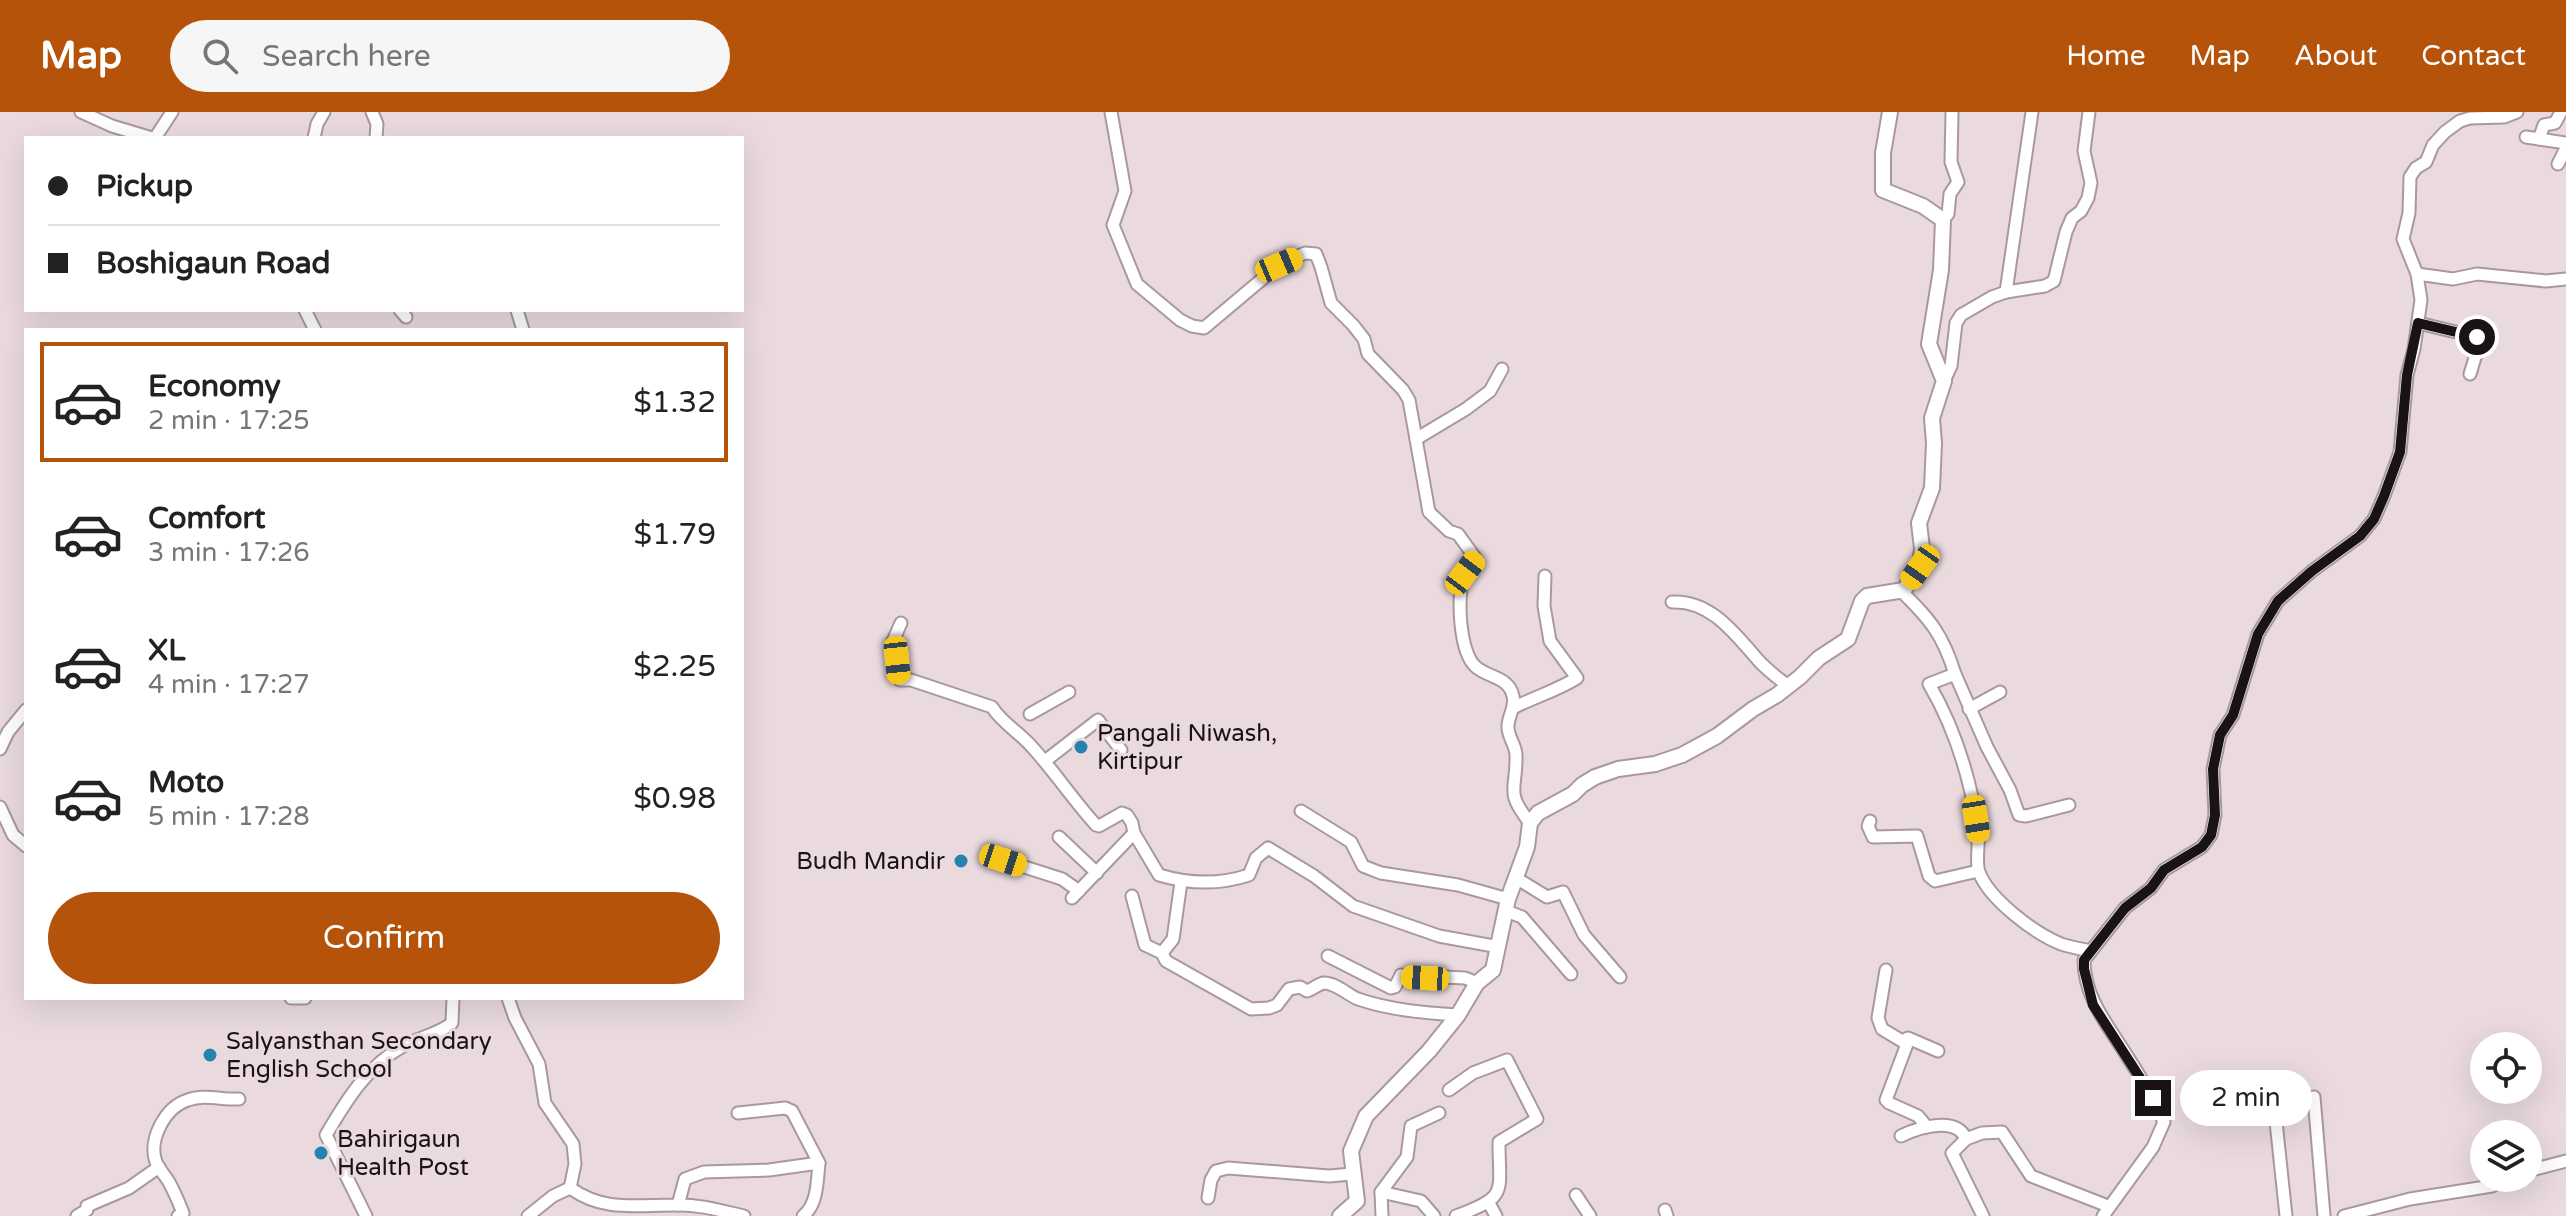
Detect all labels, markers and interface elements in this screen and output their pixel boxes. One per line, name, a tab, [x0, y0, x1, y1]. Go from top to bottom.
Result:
search box	[170, 20, 730, 92]
text: Map	[40, 33, 122, 79]
icon: search	[198, 34, 242, 78]
text: Search here	[262, 38, 431, 75]
text: Home	[2066, 39, 2146, 73]
text: Map	[2190, 39, 2250, 73]
text: About	[2294, 39, 2377, 73]
text: Contact	[2421, 39, 2526, 73]
text: Pickup	[96, 168, 193, 205]
text: Boshigaun Road	[96, 245, 330, 282]
car	[1252, 245, 1306, 285]
route start	[2459, 319, 2495, 355]
icon: car	[52, 366, 124, 438]
text: Economy	[148, 368, 281, 405]
text: $1.32	[633, 384, 716, 421]
text: 2 min · 17:25	[148, 405, 310, 436]
icon: car	[52, 498, 124, 570]
text: Comfort	[148, 500, 266, 537]
text: $1.79	[634, 516, 716, 553]
text: 3 min · 17:26	[148, 537, 310, 568]
car	[1896, 540, 1944, 594]
car	[1441, 547, 1489, 599]
icon: car	[52, 630, 124, 702]
text: XL	[148, 632, 185, 669]
car	[883, 635, 911, 685]
text: $2.25	[633, 648, 716, 685]
text: 4 min · 17:27	[148, 669, 310, 700]
place label: Pangali Niwash, Kirtipur	[1097, 719, 1277, 776]
marker: Pangali Niwash, Kirtipur	[1072, 738, 1090, 756]
icon: car	[52, 762, 124, 834]
text: Moto	[148, 764, 224, 801]
text: $0.98	[633, 780, 716, 817]
car	[1960, 793, 1992, 845]
text: 5 min · 17:28	[148, 801, 310, 832]
car	[976, 841, 1030, 879]
place label: Budh Mandir	[796, 847, 946, 876]
marker: Budh Mandir	[952, 852, 970, 870]
button: Confirm	[48, 892, 720, 984]
car	[1400, 965, 1450, 991]
place label: Salyansthan Secondary English School	[226, 1027, 492, 1084]
map controls	[2470, 1032, 2542, 1192]
button: locate	[2470, 1032, 2542, 1104]
marker: Salyansthan Secondary English School	[201, 1046, 219, 1064]
callout: 2 min	[2181, 1070, 2313, 1126]
route end	[2135, 1080, 2171, 1116]
text: 2 min	[2211, 1082, 2281, 1113]
button: layers	[2470, 1120, 2542, 1192]
place label: Bahirigaun Health Post	[337, 1125, 469, 1182]
marker: Bahirigaun Health Post	[312, 1144, 330, 1162]

